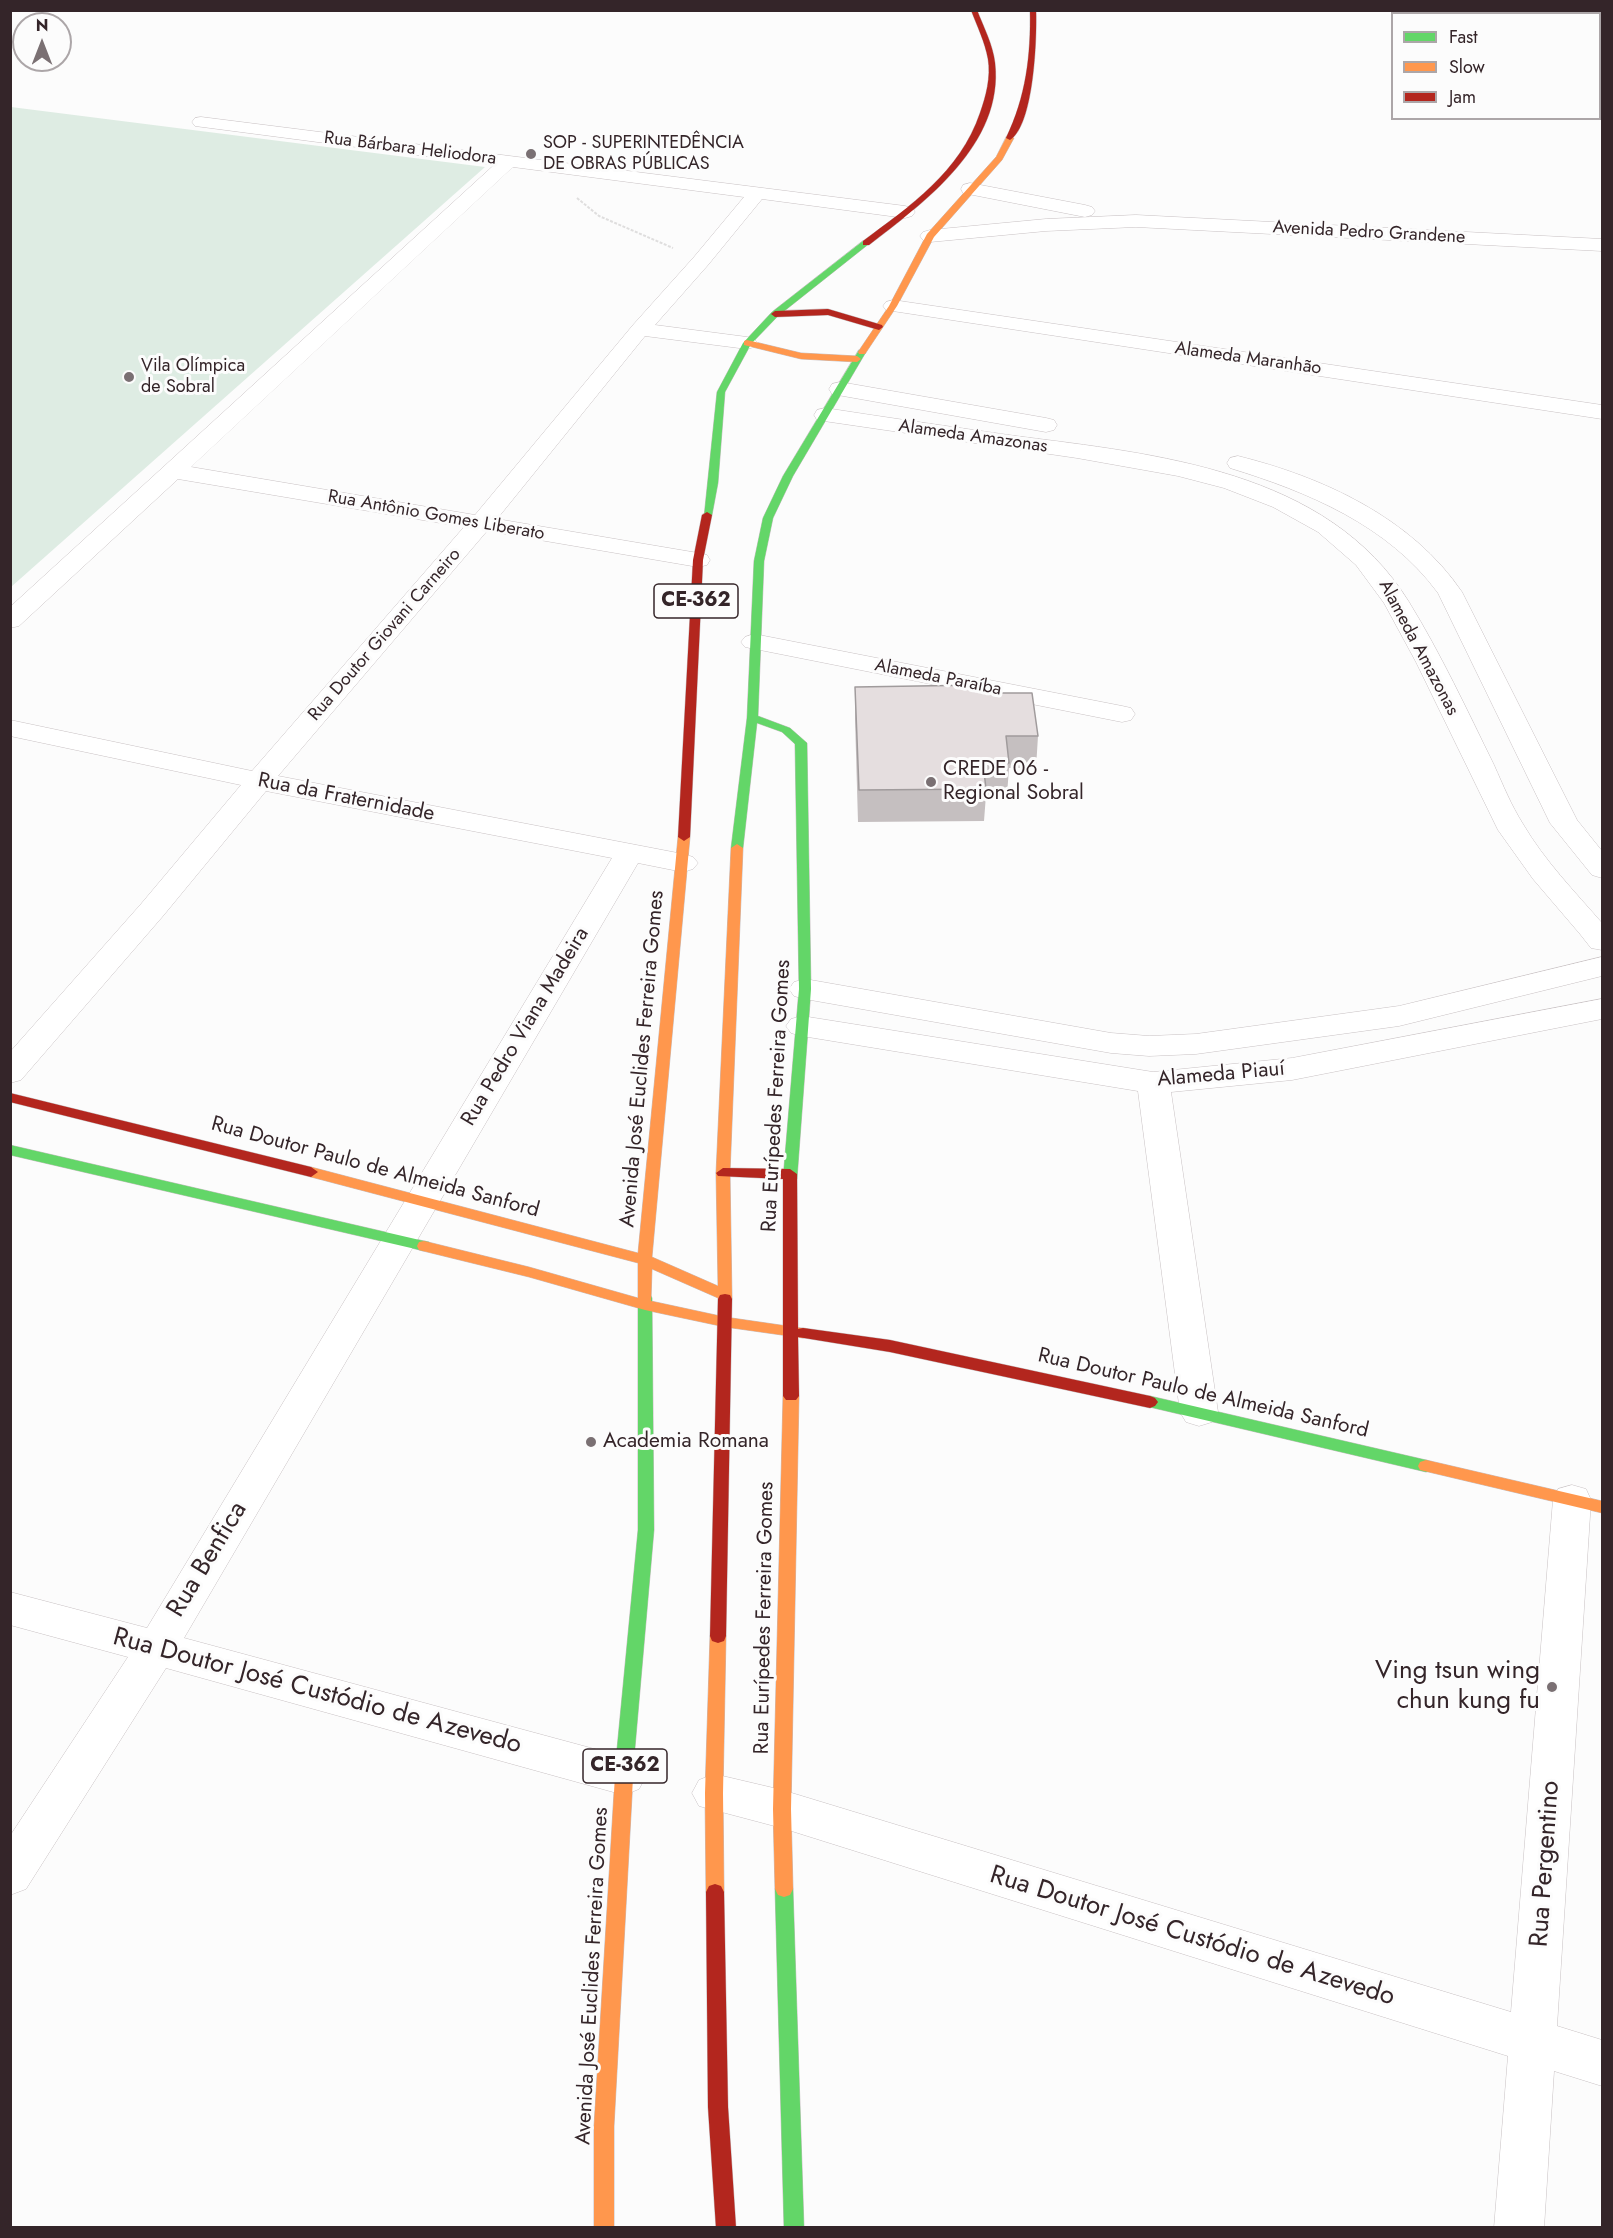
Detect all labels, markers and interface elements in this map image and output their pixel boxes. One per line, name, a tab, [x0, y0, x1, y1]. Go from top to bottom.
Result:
north arrow	[12, 12, 72, 72]
legend	[1391, 12, 1601, 120]
text: N	[36, 14, 48, 37]
text: Fast	[1449, 24, 1478, 50]
text: Slow	[1449, 54, 1485, 80]
text: Jam	[1449, 84, 1476, 110]
street label: Rua Bárbara Heliodora	[323, 128, 497, 170]
place label: SOP - SUPERINTEDÊNCIA DE OBRAS PÚBLICAS	[543, 133, 744, 176]
marker: SOP - SUPERINTEDÊNCIA DE OBRAS PÚBLICAS	[524, 147, 538, 161]
street label: Avenida Pedro Grandene	[1272, 217, 1466, 249]
street label: Alameda Maranhão	[1173, 338, 1323, 380]
place label: Vila Olímpica de Sobral	[141, 356, 245, 398]
marker: Vila Olímpica de Sobral	[122, 370, 136, 384]
street label: Alameda Amazonas	[897, 416, 1049, 458]
street label: Rua Antônio Gomes Liberato	[326, 486, 546, 546]
street label: Rua Doutor Giovani Carneiro	[304, 544, 466, 726]
street label: Alameda Amazonas	[1373, 577, 1463, 719]
road number: CE-362	[654, 584, 738, 618]
street label: Alameda Paraíba	[873, 655, 1003, 701]
place label: CREDE 06 - Regional Sobral	[943, 757, 1084, 807]
street label: Rua da Fraternidade	[256, 769, 436, 827]
marker: CREDE 06 - Regional Sobral	[924, 775, 938, 789]
street label: Avenida José Euclides Ferreira Gomes	[616, 890, 670, 1228]
street label: Rua Pedro Viana Madeira	[457, 923, 595, 1131]
street label: Rua Eurípedes Ferreira Gomes	[757, 959, 797, 1233]
street label: Alameda Piauí	[1156, 1057, 1286, 1093]
street label: Rua Doutor Paulo de Almeida Sanford	[208, 1112, 542, 1224]
street label: Rua Doutor Paulo de Almeida Sanford	[1035, 1344, 1371, 1444]
place label: Academia Romana	[603, 1429, 769, 1455]
marker: Academia Romana	[584, 1435, 598, 1449]
street label: Rua Eurípedes Ferreira Gomes	[750, 1481, 780, 1755]
street label: Rua Benfica	[161, 1497, 255, 1623]
street label: Rua Doutor José Custódio de Azevedo	[109, 1622, 525, 1762]
place label: Ving tsun wing chun kung fu	[1375, 1656, 1540, 1718]
marker: Ving tsun wing chun kung fu	[1545, 1680, 1559, 1694]
road number: CE-362	[583, 1749, 667, 1783]
street label: Rua Pergentino	[1525, 1780, 1567, 1948]
street label: Avenida José Euclides Ferreira Gomes	[572, 1807, 614, 2145]
street label: Rua Doutor José Custódio de Azevedo	[986, 1860, 1398, 2014]

